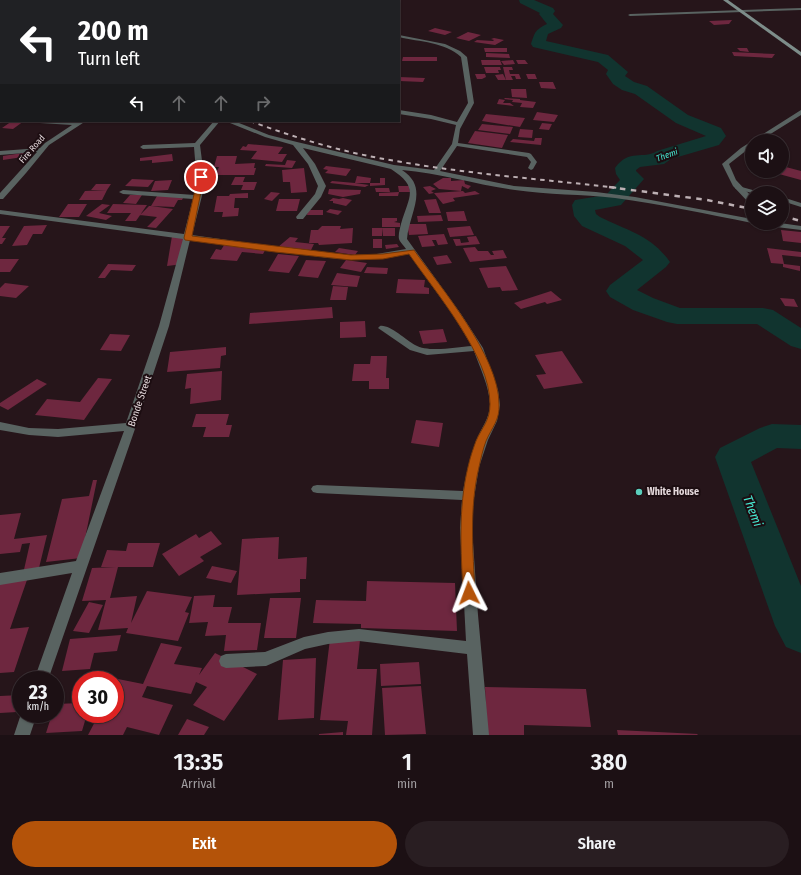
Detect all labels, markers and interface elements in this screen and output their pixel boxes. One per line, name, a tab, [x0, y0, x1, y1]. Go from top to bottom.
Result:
text: 200 m	[78, 14, 149, 47]
icon: left	[12, 16, 64, 68]
text: Turn left	[78, 48, 140, 70]
icon: left	[126, 92, 148, 114]
icon: ahead	[168, 92, 190, 114]
icon: ahead	[210, 92, 232, 114]
icon: right	[252, 92, 274, 114]
street label: Fire Road	[17, 133, 47, 165]
map controls	[745, 134, 789, 230]
button: sound	[745, 134, 789, 178]
water label: Themi	[655, 146, 680, 164]
pin	[184, 160, 218, 194]
icon: arrive	[190, 166, 212, 188]
button: layers	[745, 186, 789, 230]
street label: Bonde Street	[126, 373, 155, 428]
place label: White House	[647, 486, 699, 498]
marker: White House	[634, 487, 644, 497]
water label: Themi	[740, 493, 766, 529]
position arrow	[448, 572, 490, 614]
speed limit sign: 30	[72, 671, 124, 723]
text: 23	[29, 680, 47, 704]
text: km/h	[27, 701, 49, 713]
text: 13:35	[174, 748, 223, 776]
text: 1	[402, 748, 412, 776]
text: 380	[591, 748, 627, 776]
text: Arrival	[181, 776, 216, 791]
text: min	[397, 776, 417, 791]
text: m	[604, 776, 614, 791]
button: Exit	[12, 821, 397, 867]
button: Share	[405, 821, 789, 867]

